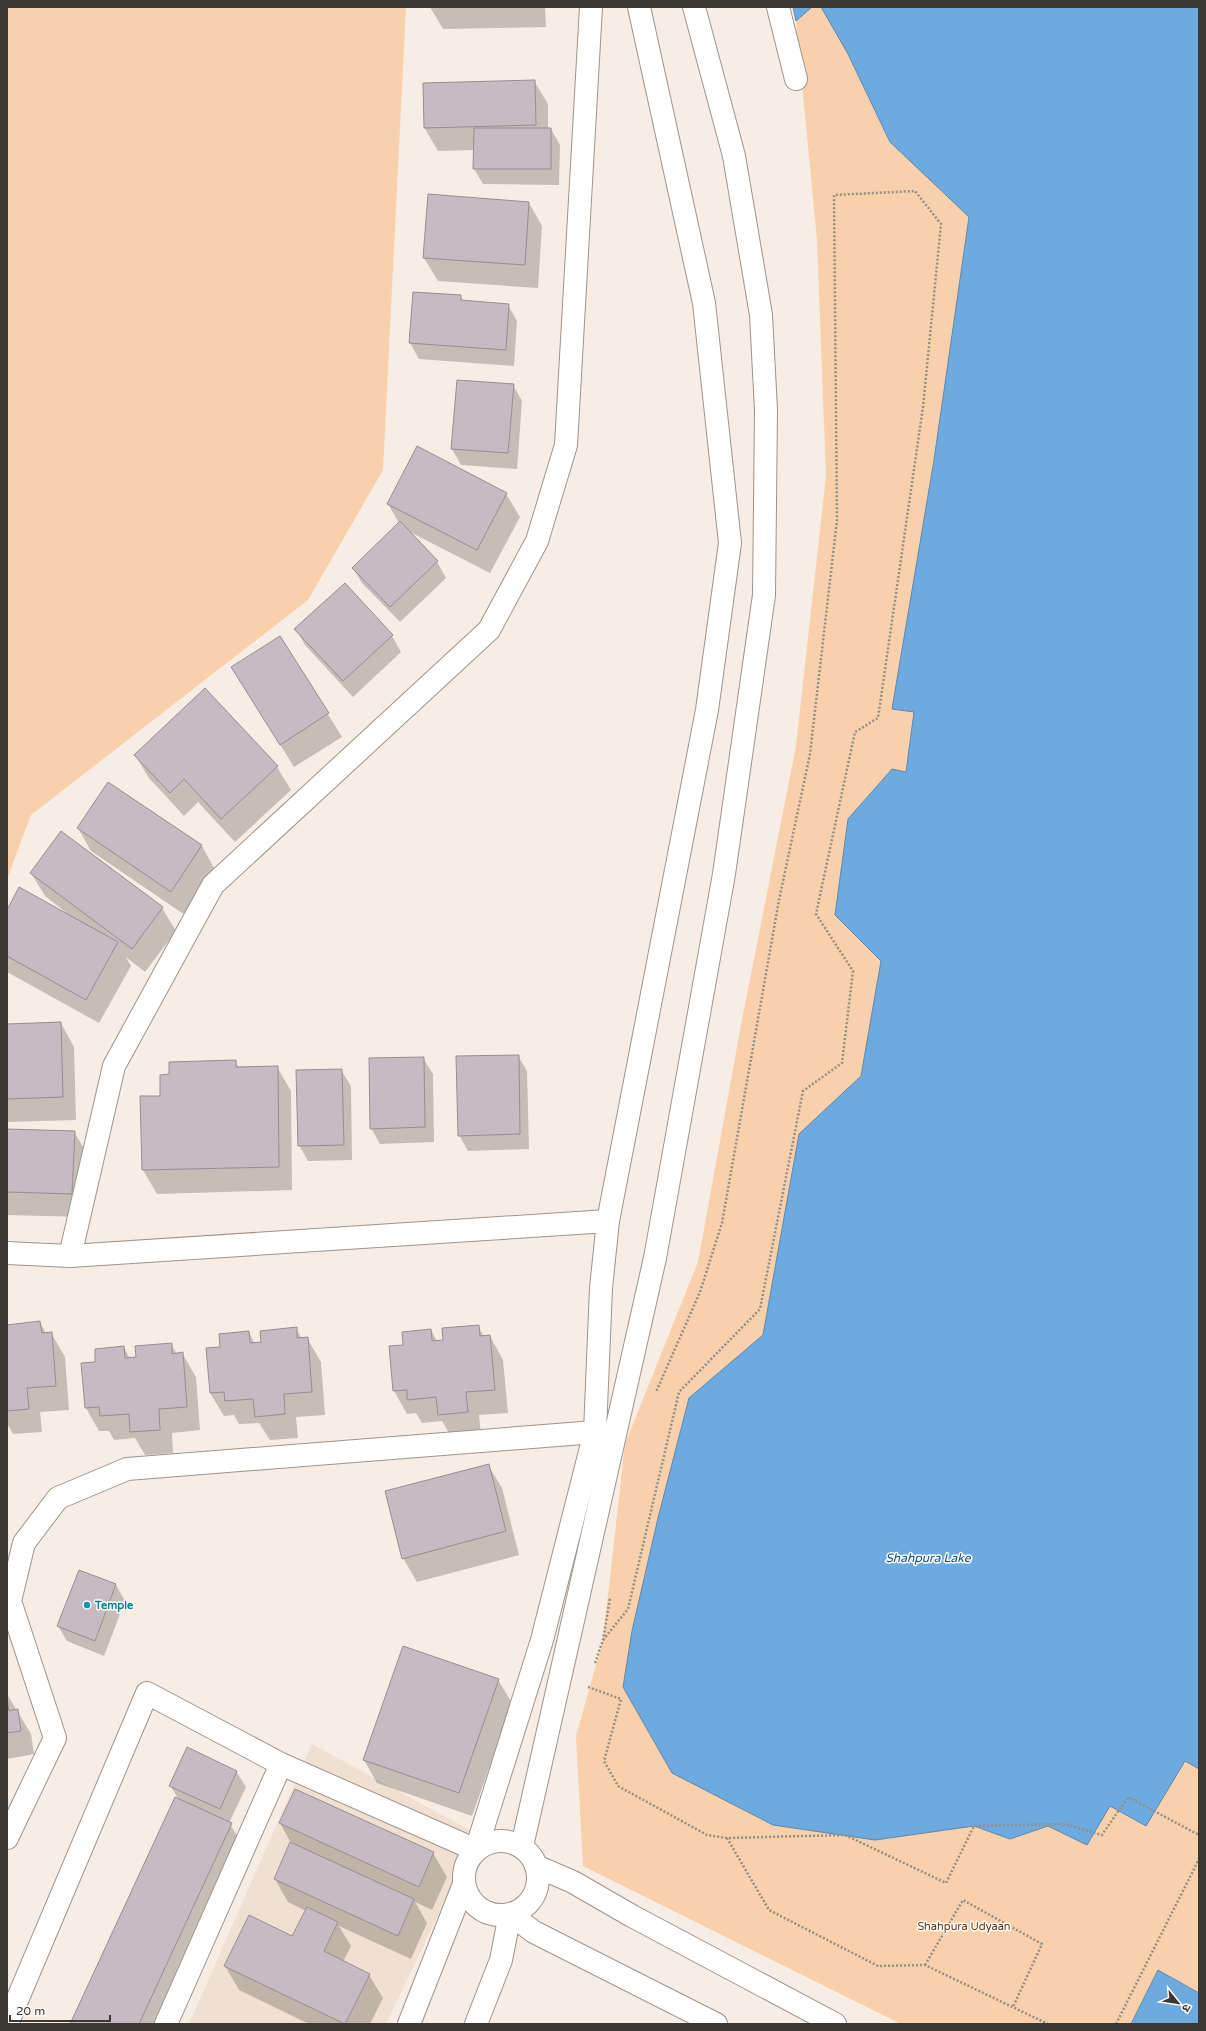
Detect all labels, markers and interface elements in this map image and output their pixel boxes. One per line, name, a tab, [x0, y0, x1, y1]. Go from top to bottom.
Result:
water label: Shahpura Lake	[886, 1551, 972, 1565]
place label: Temple	[94, 1599, 134, 1613]
marker: Temple	[82, 1600, 92, 1610]
park label: Shahpura Udyaan	[917, 1920, 1011, 1933]
north arrow	[1158, 1983, 1198, 2023]
scale bar	[10, 1997, 110, 2023]
text: उ	[1179, 2002, 1193, 2014]
text: 20 m	[16, 2004, 45, 2018]

